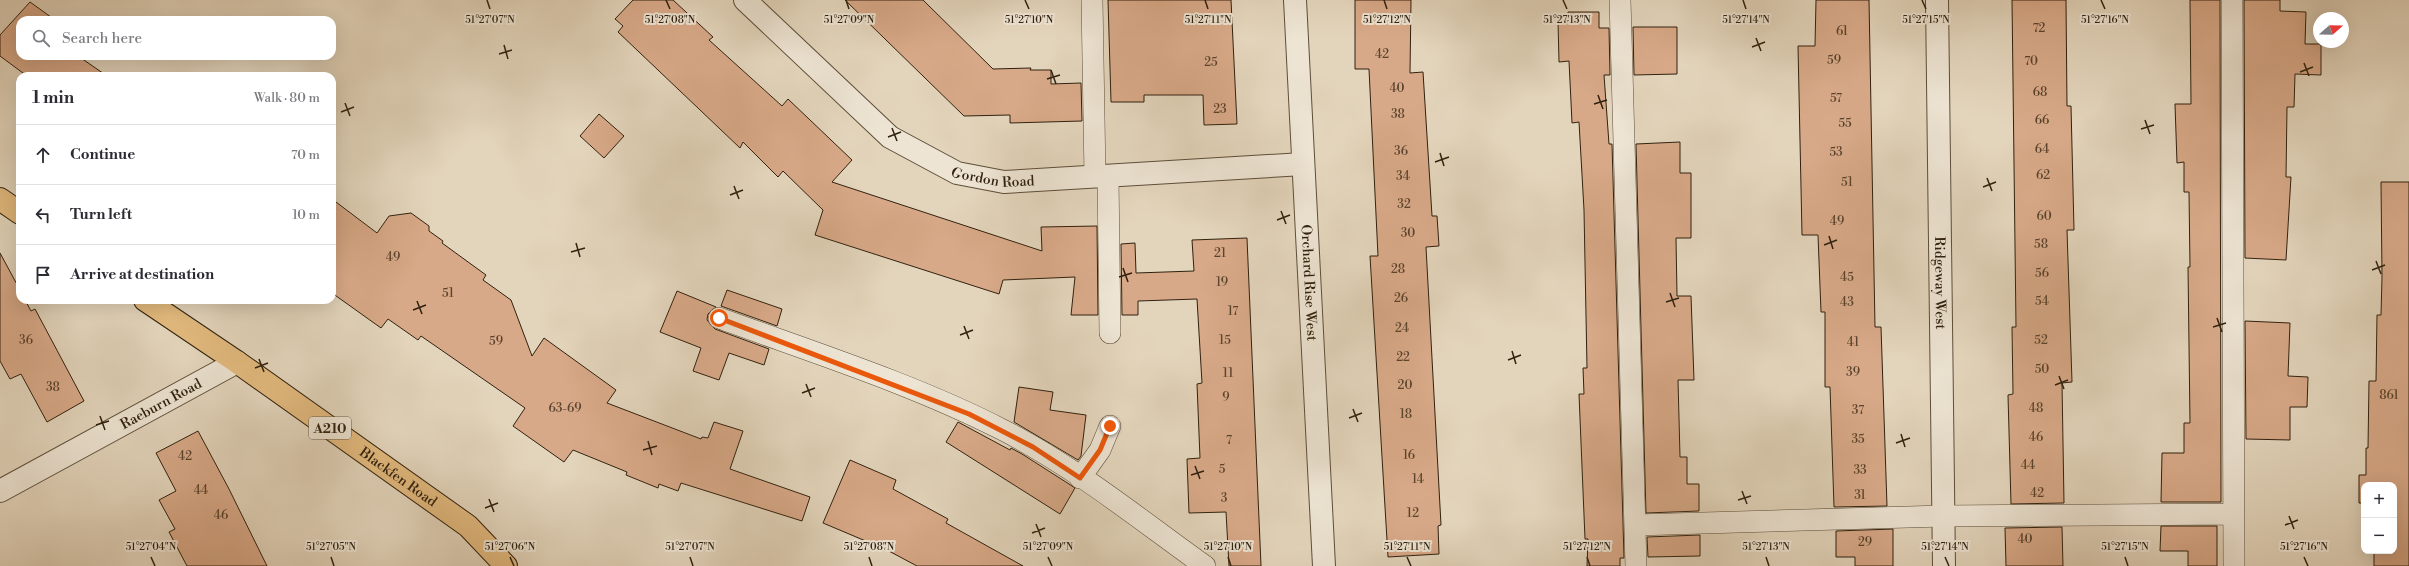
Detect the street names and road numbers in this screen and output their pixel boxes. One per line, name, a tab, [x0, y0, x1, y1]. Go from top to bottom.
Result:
street label: Gordon Road	[948, 163, 1035, 192]
street label: Orchard Rise West	[1297, 224, 1320, 341]
street label: Ridgeway West	[1930, 236, 1949, 330]
street label: Raeburn Road	[117, 375, 205, 434]
road number: A210	[309, 417, 351, 439]
street label: Blackfen Road	[355, 443, 440, 511]

